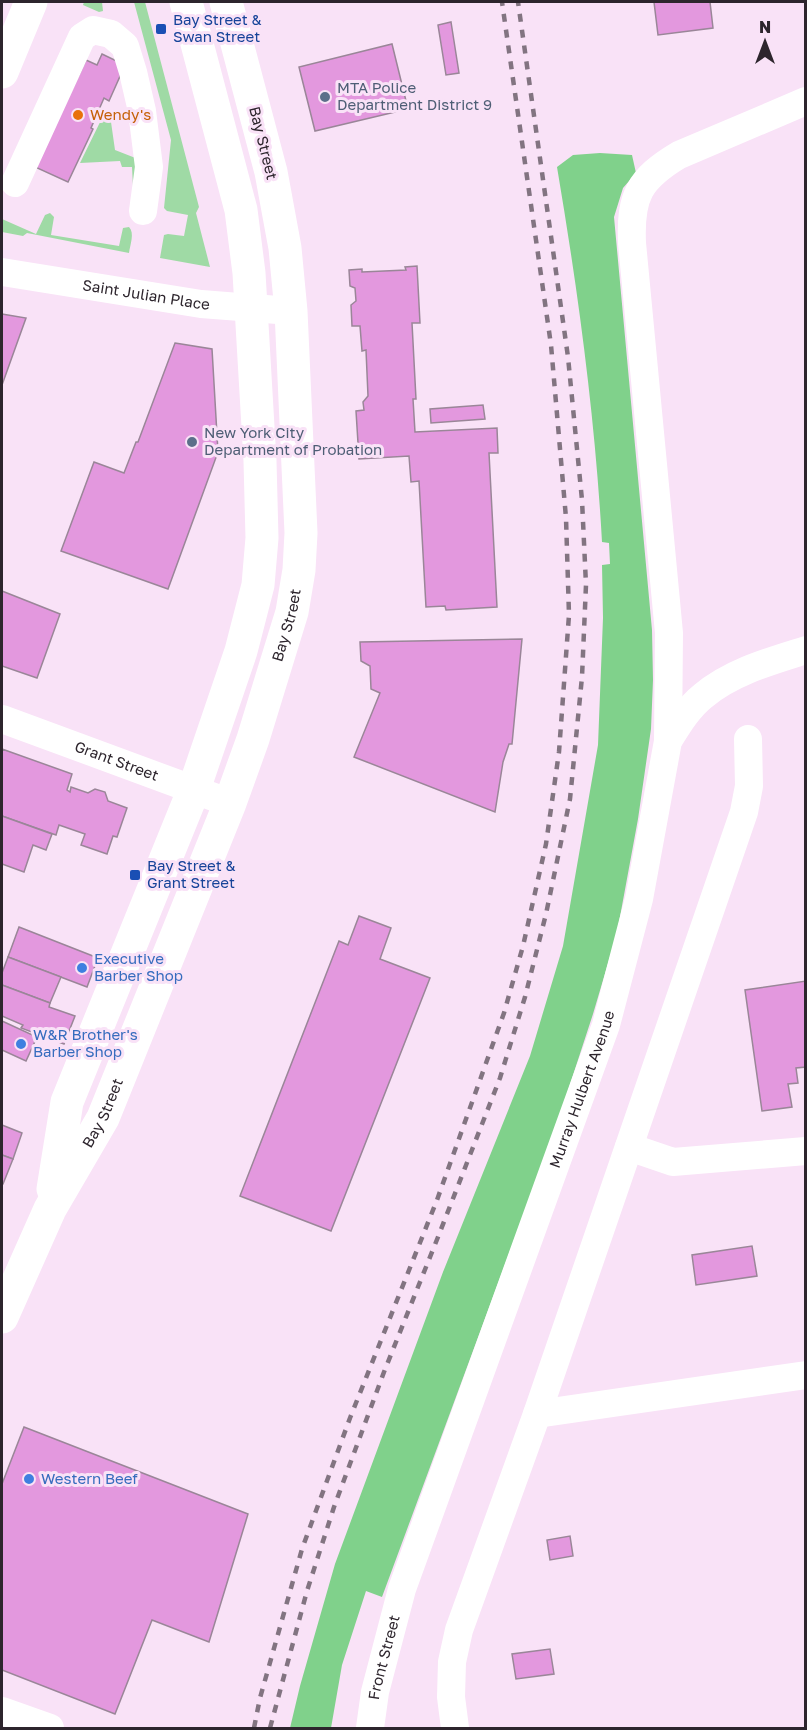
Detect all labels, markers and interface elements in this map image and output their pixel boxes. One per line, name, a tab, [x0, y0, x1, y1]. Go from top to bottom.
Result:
place label: Bay Street & Swan Street	[173, 10, 262, 45]
north arrow	[735, 12, 795, 72]
text: N	[759, 17, 771, 37]
marker: Bay Street & Swan Street	[154, 22, 168, 36]
place label: MTA Police Department District 9	[337, 78, 492, 113]
marker: MTA Police Department District 9	[318, 90, 332, 104]
street label: Bay Street	[246, 104, 282, 181]
place label: Wendy's	[90, 105, 151, 123]
marker: Wendy's	[71, 108, 85, 122]
street label: Saint Julian Place	[81, 275, 211, 313]
place label: New York City Department of Probation	[204, 423, 382, 458]
marker: New York City Department of Probation	[185, 435, 199, 449]
street label: Bay Street	[267, 587, 304, 664]
street label: Grant Street	[72, 737, 161, 784]
place label: Bay Street & Grant Street	[147, 856, 236, 891]
marker: Bay Street & Grant Street	[128, 868, 142, 882]
place label: Executive Barber Shop	[94, 949, 183, 984]
marker: Executive Barber Shop	[75, 961, 89, 975]
street label: Murray Hulbert Avenue	[545, 1008, 617, 1170]
place label: W&R Brother's Barber Shop	[33, 1025, 138, 1060]
marker: W&R Brother's Barber Shop	[14, 1037, 28, 1051]
street label: Bay Street	[78, 1075, 126, 1150]
place label: Western Beef	[41, 1469, 138, 1487]
marker: Western Beef	[22, 1472, 36, 1486]
street label: Front Street	[364, 1613, 403, 1701]

